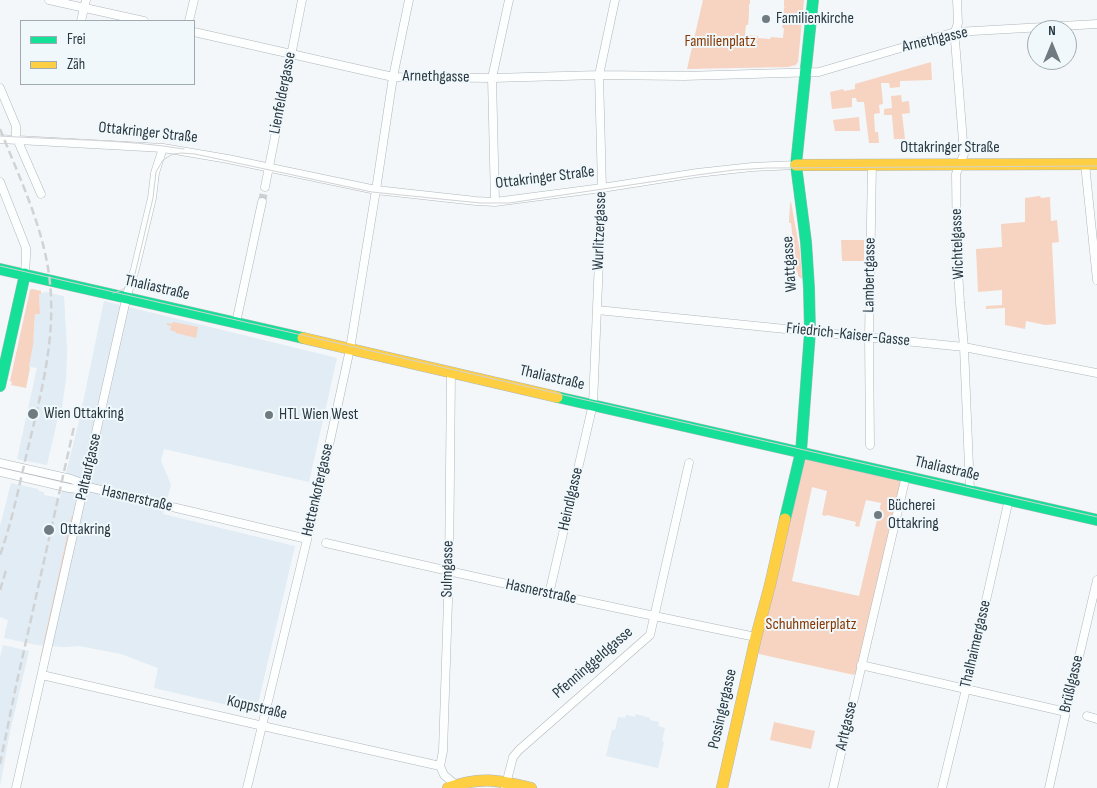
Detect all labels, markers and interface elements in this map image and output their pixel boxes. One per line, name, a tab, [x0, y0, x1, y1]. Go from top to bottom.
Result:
place label: Familienkirche	[776, 9, 854, 29]
marker: Familienkirche	[760, 13, 772, 25]
legend	[20, 20, 195, 85]
north arrow	[1027, 20, 1077, 70]
text: N	[1048, 22, 1056, 39]
street label: Arnethgasse	[900, 23, 970, 57]
text: Frei	[67, 30, 86, 49]
park label: Familienplatz	[684, 32, 756, 52]
street label: Lienfeldergasse	[266, 50, 300, 136]
text: Zäh	[67, 55, 85, 74]
street label: Arnethgasse	[402, 67, 470, 87]
street label: Ottakringer Straße	[98, 118, 198, 148]
street label: Ottakringer Straße	[900, 138, 1000, 158]
street label: Ottakringer Straße	[494, 162, 596, 194]
street label: Wurlitzergasse	[589, 191, 611, 271]
street label: Wichtelgasse	[947, 208, 969, 280]
street label: Wattgasse	[778, 235, 802, 293]
street label: Lambertgasse	[860, 237, 880, 313]
street label: Thaliastraße	[123, 271, 191, 305]
street label: Friedrich-Kaiser-Gasse	[785, 319, 911, 351]
street label: Thaliastraße	[518, 361, 586, 395]
place label: Wien Ottakring	[44, 404, 124, 424]
place label: HTL Wien West	[279, 405, 359, 425]
marker: Wien Ottakring	[26, 407, 40, 421]
marker: HTL Wien West	[263, 409, 275, 421]
street label: Paltaufgasse	[72, 432, 106, 502]
street label: Hettenkofergasse	[298, 442, 338, 538]
street label: Thaliastraße	[913, 452, 981, 486]
street label: Heindlgasse	[554, 466, 588, 532]
street label: Hasnerstraße	[100, 482, 174, 516]
place label: Bücherei Ottakring	[888, 496, 939, 534]
marker: Bücherei Ottakring	[872, 509, 884, 521]
place label: Ottakring	[60, 520, 111, 540]
marker: Ottakring	[42, 523, 56, 537]
street label: Sulmgasse	[438, 540, 458, 598]
street label: Hasnerstraße	[504, 575, 578, 609]
street label: Thalhaimergasse	[957, 598, 995, 690]
park label: Schuhmeierplatz	[766, 615, 856, 635]
street label: Pfenninggeldgasse	[549, 623, 637, 703]
street label: Brüßlgasse	[1056, 653, 1088, 715]
street label: Possingergasse	[704, 667, 742, 751]
street label: Koppstraße	[225, 692, 289, 724]
street label: Arltgasse	[832, 700, 862, 752]

